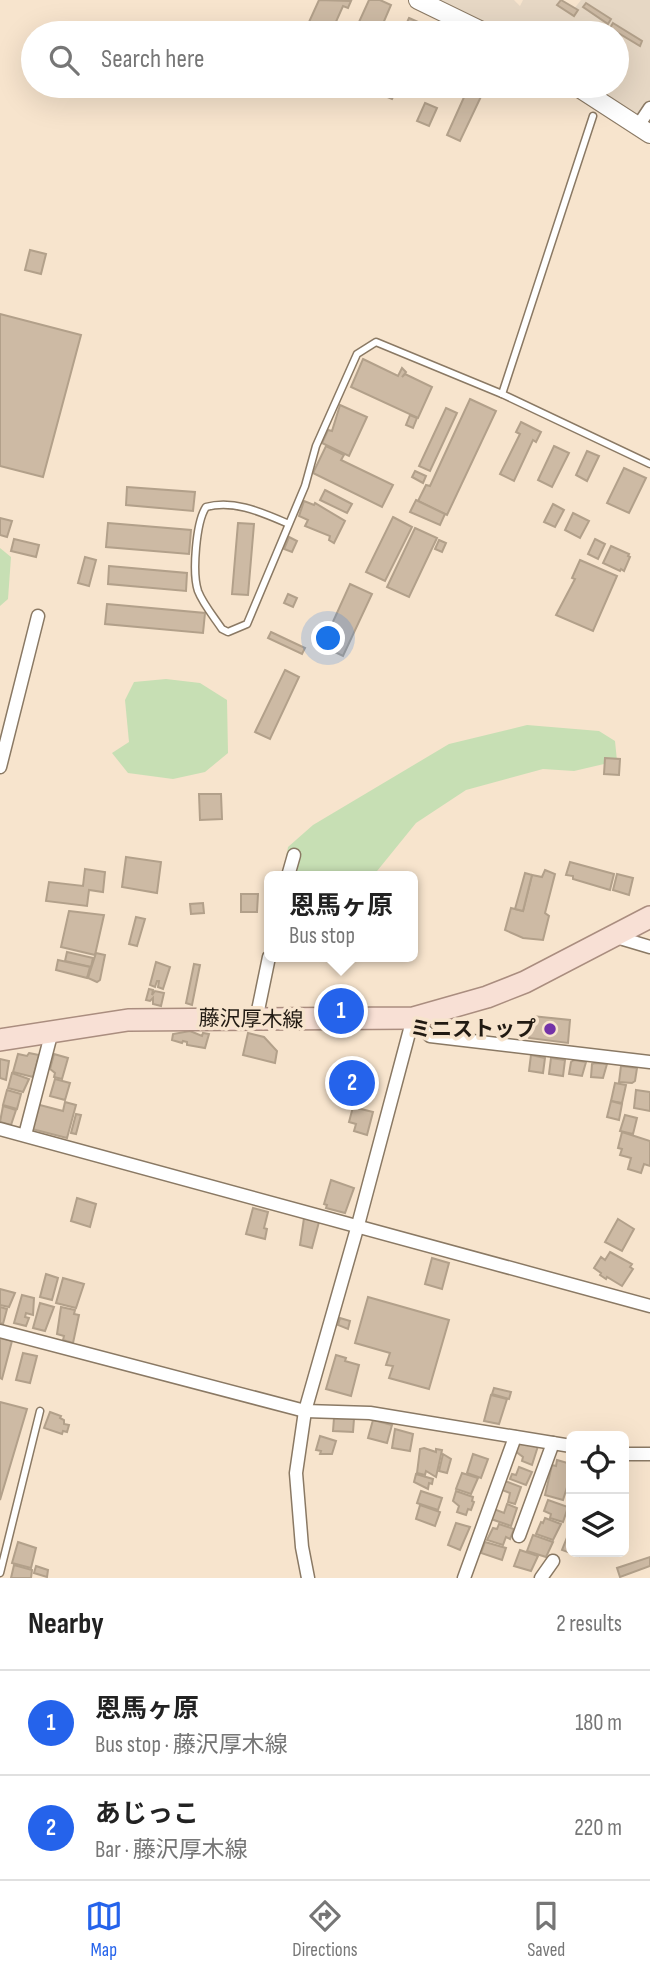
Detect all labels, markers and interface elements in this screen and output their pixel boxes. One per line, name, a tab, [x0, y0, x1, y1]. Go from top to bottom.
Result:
search box	[21, 21, 629, 98]
icon: search	[45, 41, 83, 79]
text: Search here	[101, 44, 204, 75]
your location	[311, 621, 345, 655]
popup	[264, 871, 418, 962]
text: 恩馬ヶ原	[289, 891, 393, 922]
text: Bus stop	[289, 922, 355, 950]
pin: 1	[318, 985, 364, 1037]
street label: 藤沢厚木線	[198, 1006, 304, 1033]
place label: ミニストップ	[410, 1017, 536, 1042]
marker: ミニストップ	[542, 1021, 558, 1037]
pin: 2	[329, 1057, 375, 1109]
map controls	[566, 1431, 629, 1557]
button: locate	[566, 1431, 629, 1494]
button: layers	[566, 1494, 629, 1557]
text: Nearby	[28, 1606, 104, 1642]
text: 2 results	[556, 1610, 622, 1638]
text: 恩馬ヶ原	[95, 1694, 199, 1725]
text: 1	[46, 1709, 56, 1737]
text: 180 m	[575, 1709, 622, 1737]
text: Bus stop · 藤沢厚木線	[95, 1731, 288, 1759]
text: あじっこ	[95, 1799, 199, 1830]
text: 2	[46, 1814, 56, 1842]
text: 220 m	[574, 1814, 622, 1842]
text: Bar · 藤沢厚木線	[95, 1836, 248, 1864]
tab: Map	[85, 1897, 123, 1962]
tab: Directions	[292, 1897, 358, 1962]
tab: Saved	[527, 1897, 565, 1962]

